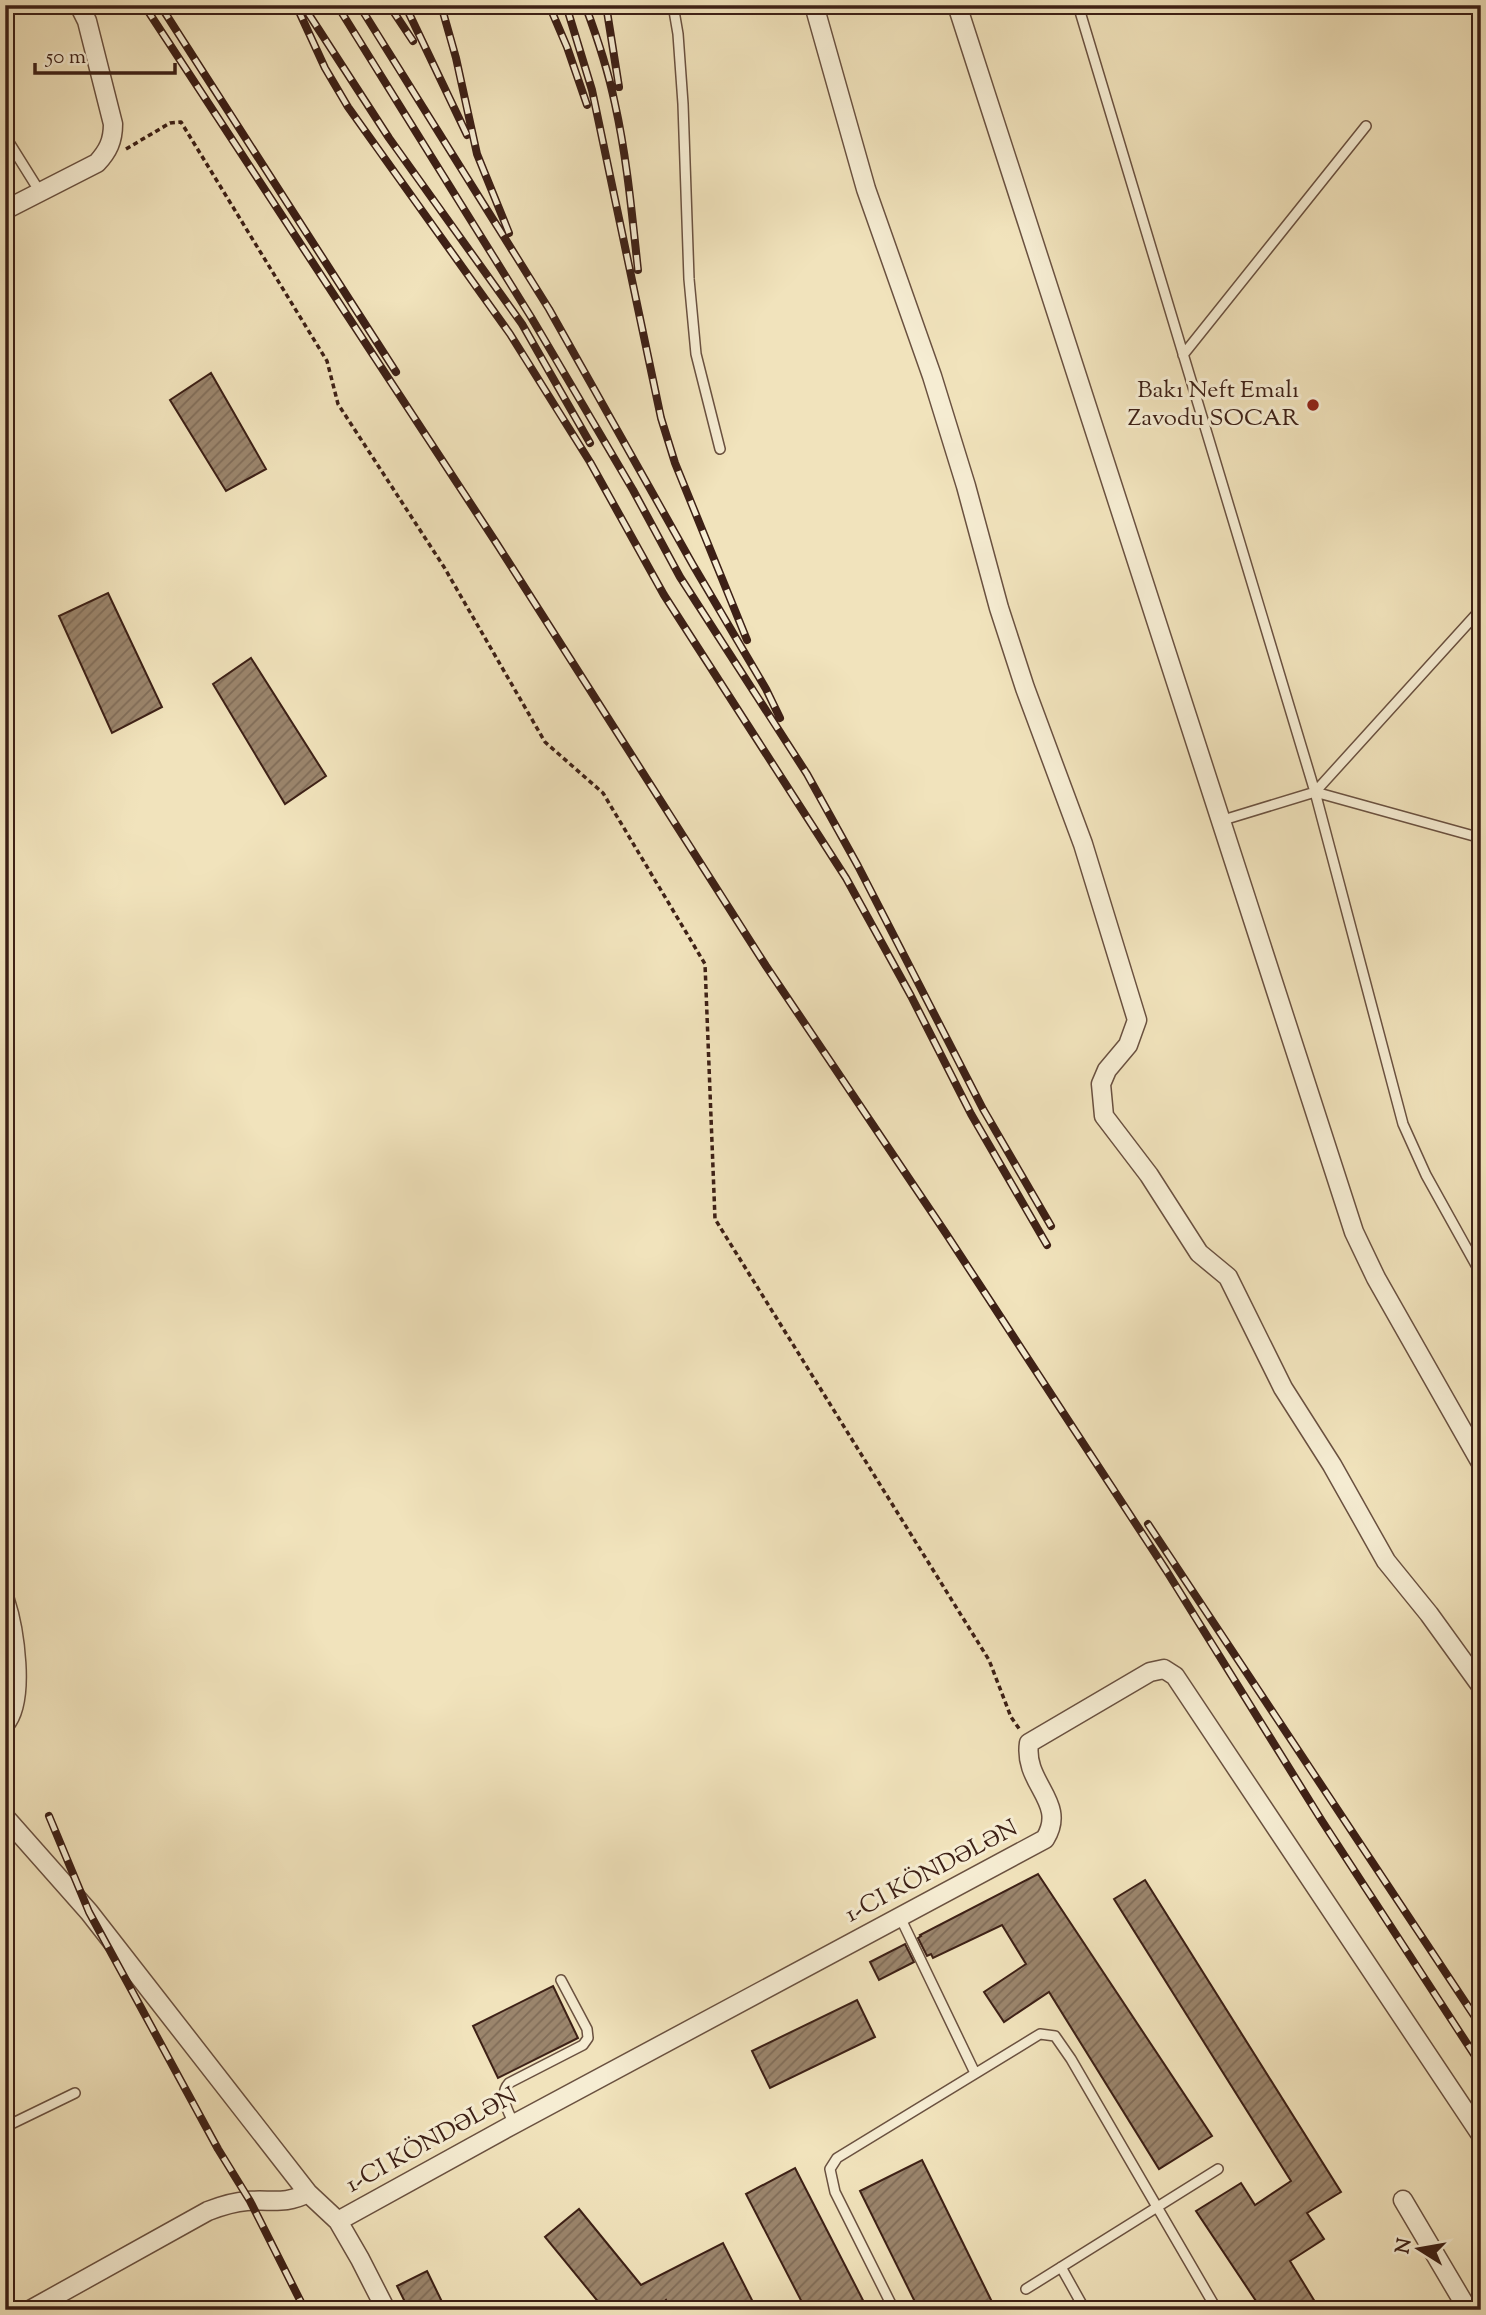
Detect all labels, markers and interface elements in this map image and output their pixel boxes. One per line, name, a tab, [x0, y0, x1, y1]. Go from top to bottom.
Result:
scale bar	[35, 32, 175, 76]
text: 50 m	[45, 43, 86, 73]
place label: Bakı Neft Emalı Zavodu SOCAR	[1128, 374, 1300, 436]
marker: Bakı Neft Emalı Zavodu SOCAR	[1305, 397, 1321, 413]
street label: 1-CI KÖNDƏLƏN	[840, 1812, 1024, 1932]
street label: 1-CI KÖNDƏLƏN	[340, 2080, 524, 2202]
north arrow	[1384, 2214, 1454, 2284]
text: N	[1390, 2236, 1419, 2256]

